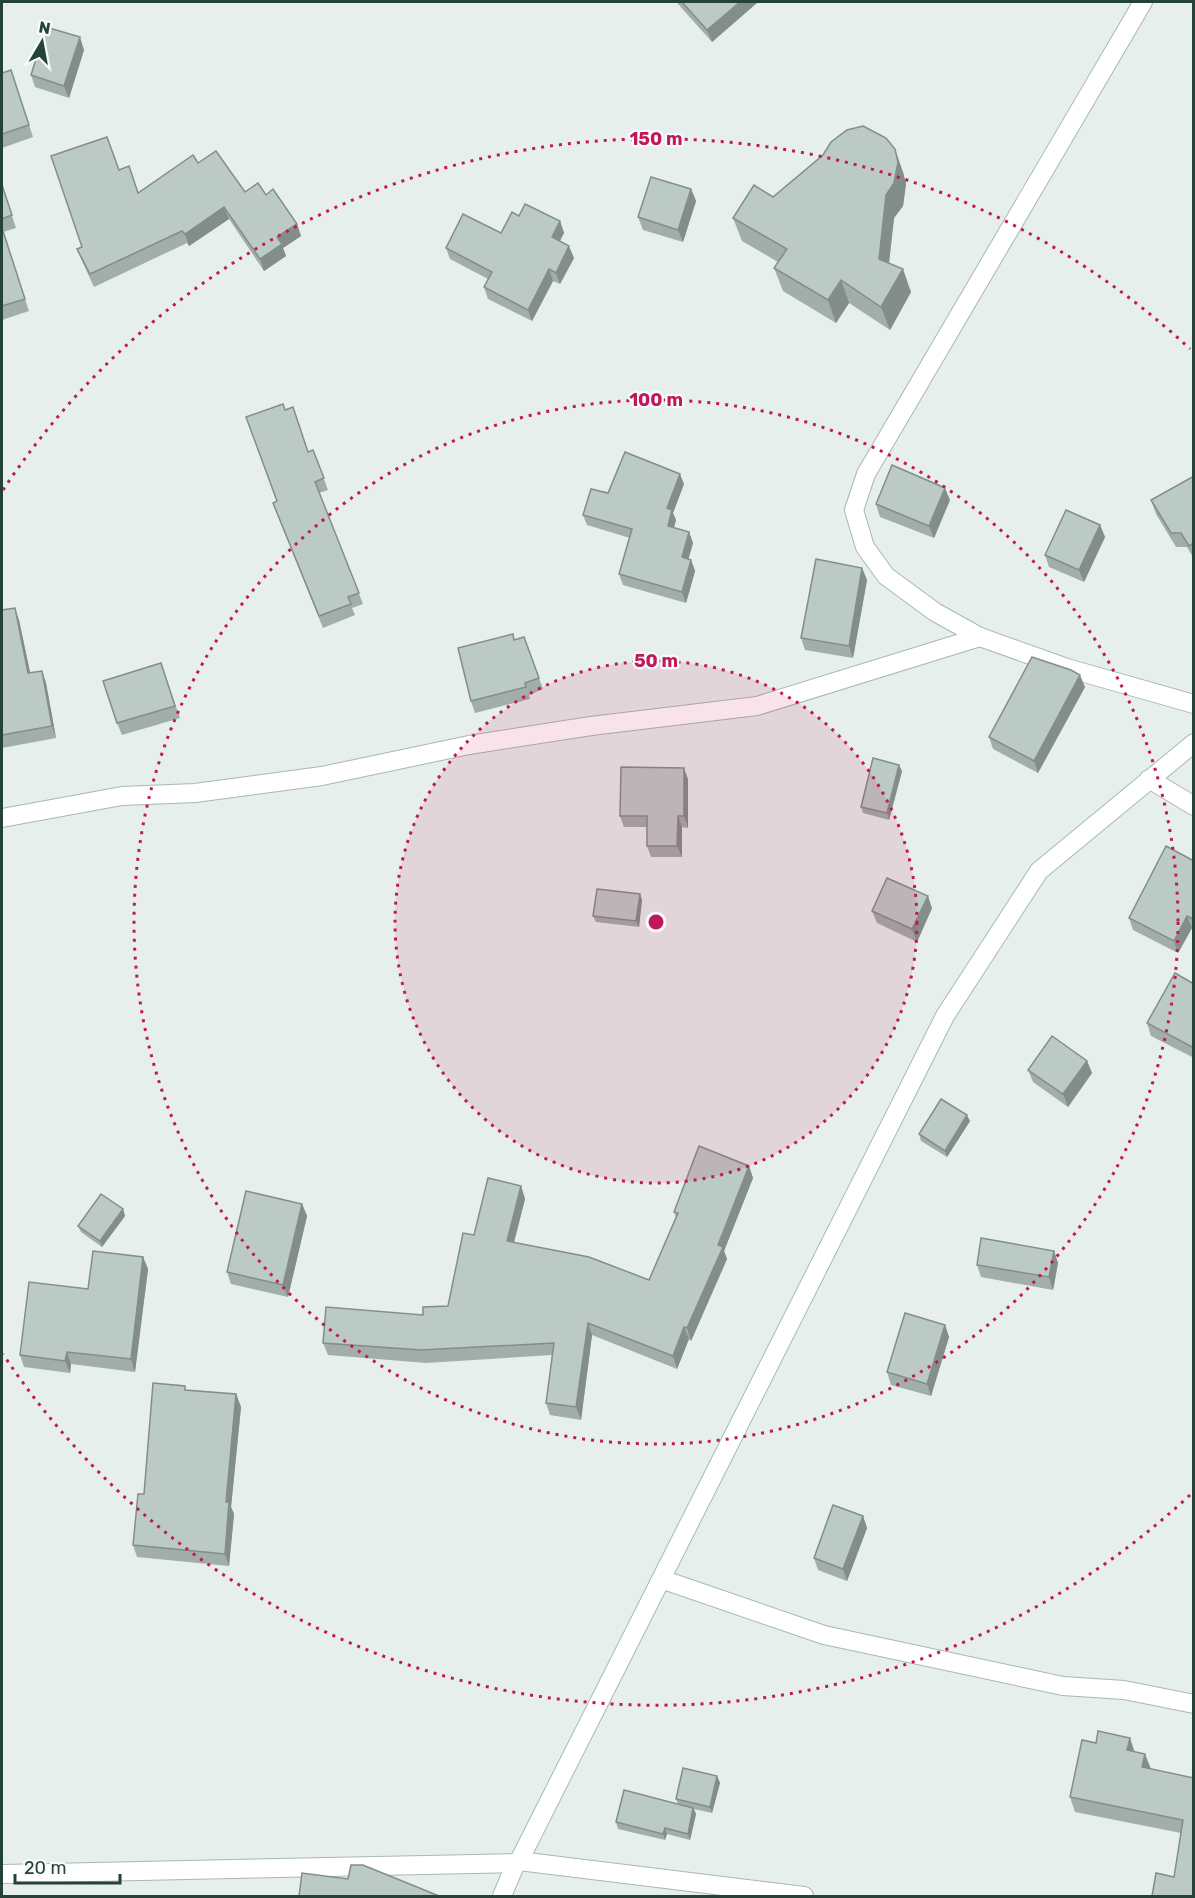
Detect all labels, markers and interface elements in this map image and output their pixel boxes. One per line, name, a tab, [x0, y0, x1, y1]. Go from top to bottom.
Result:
north arrow	[12, 12, 72, 72]
text: N	[37, 17, 52, 38]
text: 150 m	[629, 128, 683, 150]
text: 100 m	[629, 389, 683, 411]
text: 50 m	[634, 650, 678, 672]
centre of rings	[646, 912, 666, 932]
scale bar	[15, 1847, 120, 1885]
text: 20 m	[24, 1857, 66, 1879]

